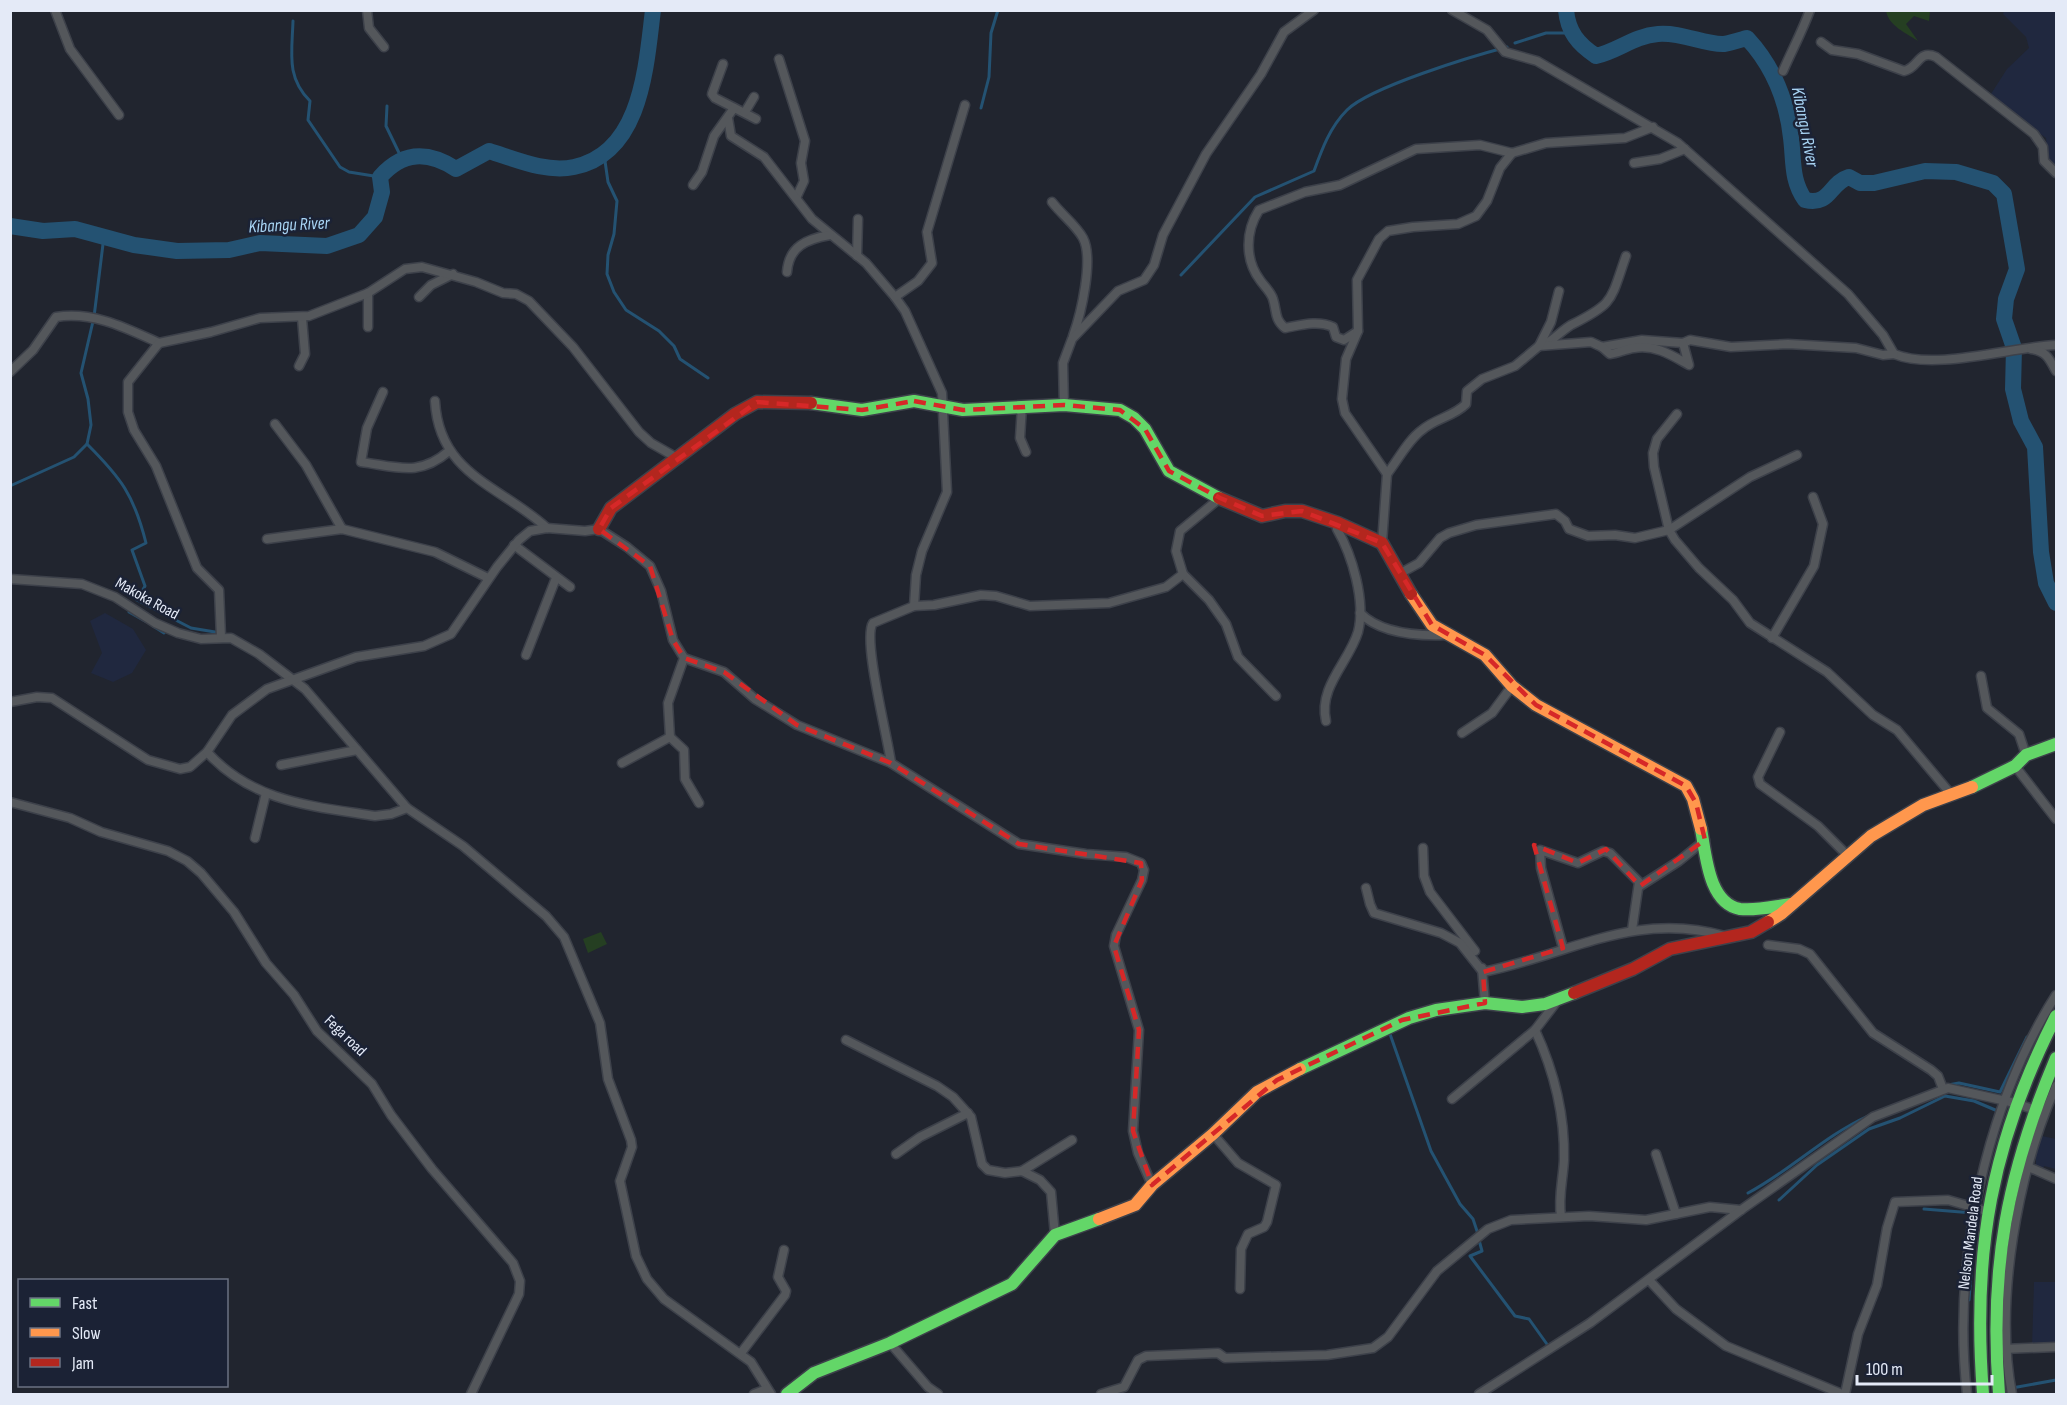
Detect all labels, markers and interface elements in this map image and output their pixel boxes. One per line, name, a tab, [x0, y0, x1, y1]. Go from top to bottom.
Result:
water label: Kibangu River	[1787, 85, 1823, 170]
water label: Kibangu River	[248, 212, 331, 238]
street label: Makoka Road	[112, 574, 182, 624]
street label: Fega road	[320, 1011, 370, 1061]
street label: Nelson Mandela Road	[1955, 1176, 1987, 1290]
legend	[18, 1279, 228, 1387]
text: Fast	[72, 1293, 98, 1314]
text: Slow	[72, 1323, 101, 1344]
scale bar	[1857, 1348, 1992, 1386]
text: Jam	[71, 1353, 94, 1374]
text: 100 m	[1866, 1359, 1903, 1380]

